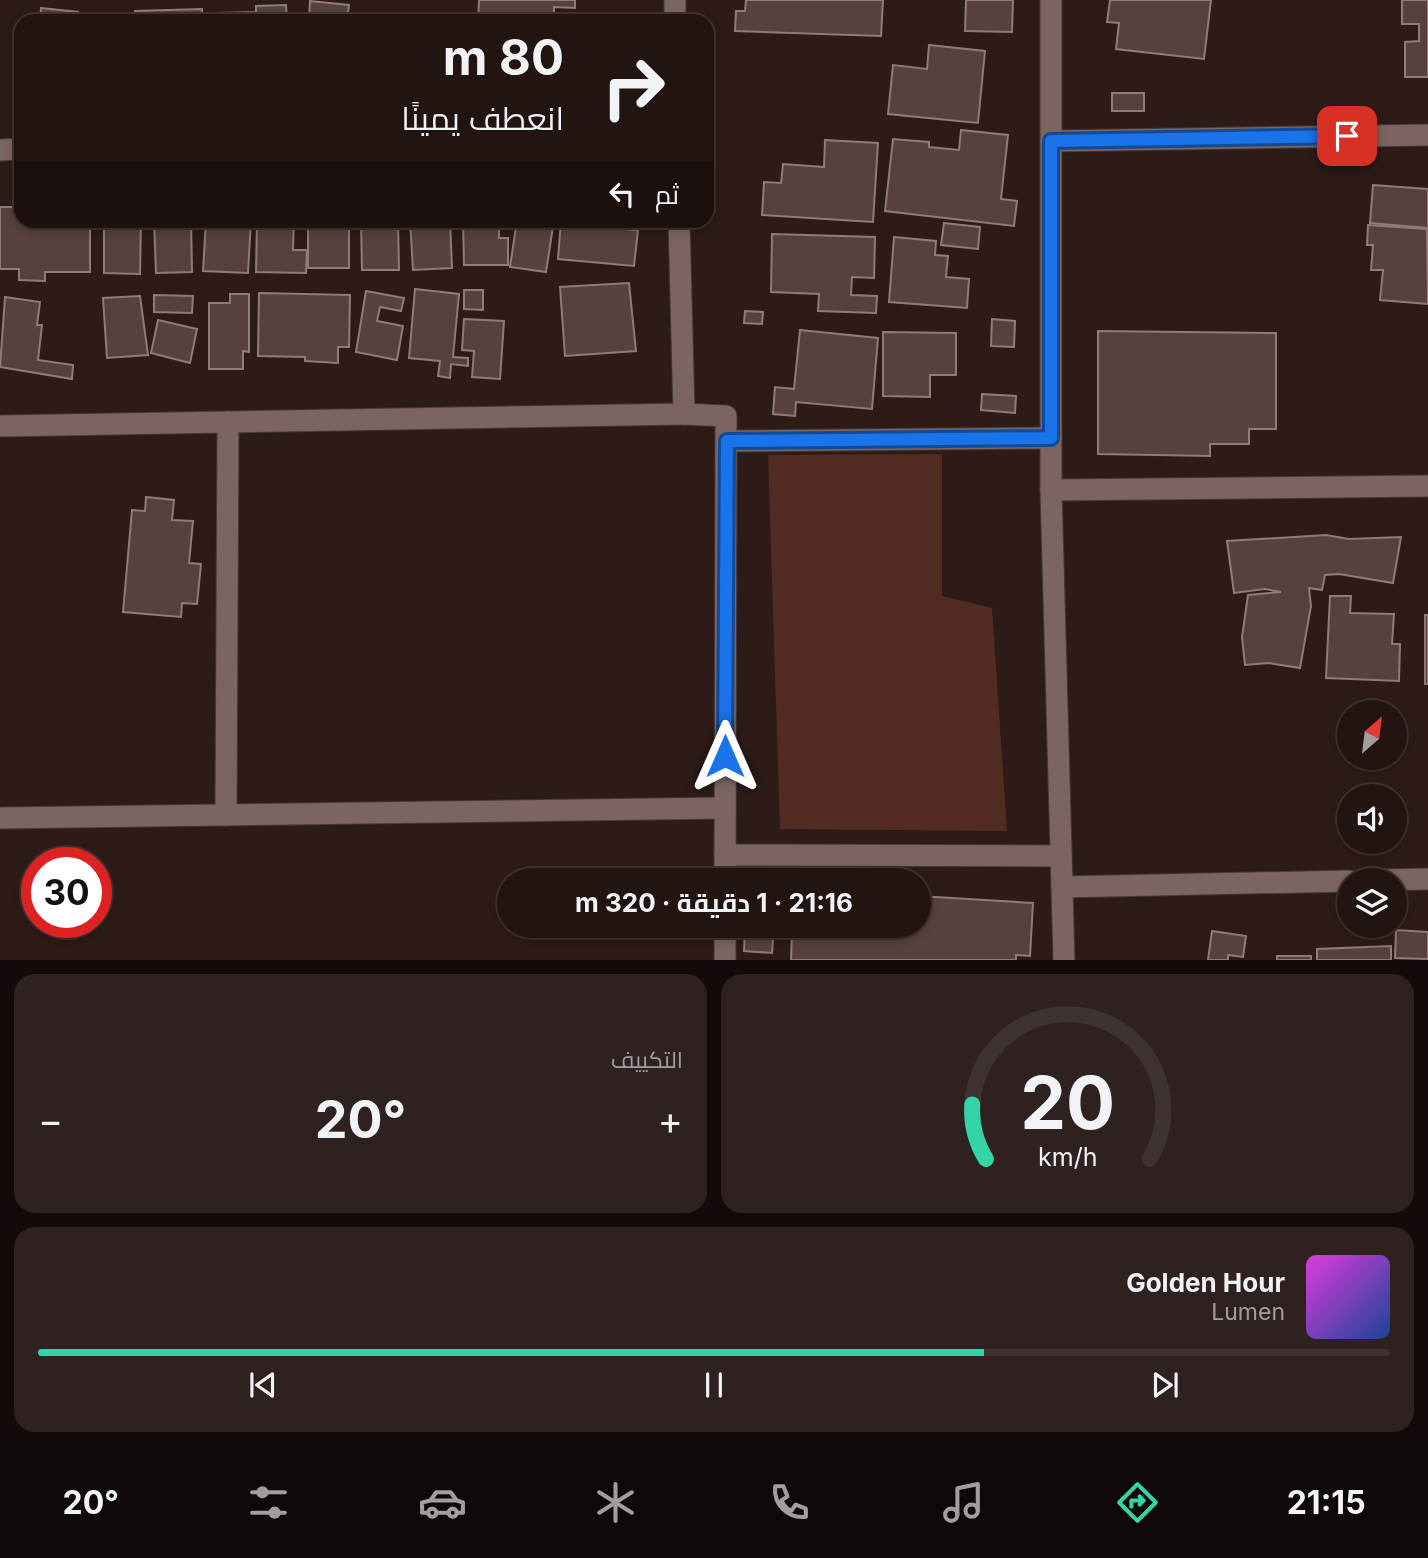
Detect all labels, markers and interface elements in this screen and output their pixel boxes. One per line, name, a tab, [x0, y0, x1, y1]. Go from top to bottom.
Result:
text: 80 m	[443, 28, 564, 87]
icon: right	[588, 42, 679, 133]
text: انعطف يمينًا	[401, 99, 564, 138]
pin	[1317, 106, 1377, 166]
icon: arrive	[1328, 117, 1366, 155]
icon: left	[603, 175, 641, 213]
text: ثم	[655, 179, 679, 210]
north arrow	[1337, 700, 1407, 770]
map controls	[1337, 700, 1407, 938]
position arrow	[688, 719, 762, 793]
button: sound	[1337, 784, 1407, 854]
speed limit sign: 30	[21, 847, 112, 938]
button: layers	[1337, 868, 1407, 938]
text: 21:16 · 1 دقيقة · 320 m	[575, 887, 853, 918]
text: التكييف	[611, 1046, 683, 1074]
text: 20	[1020, 1059, 1115, 1148]
text: 20°	[315, 1088, 406, 1151]
text: −	[38, 1097, 63, 1143]
text: +	[658, 1097, 683, 1143]
text: km/h	[1038, 1142, 1097, 1172]
text: Golden Hour	[1126, 1267, 1285, 1298]
text: Lumen	[1211, 1298, 1285, 1326]
icon: previous	[244, 1366, 282, 1404]
icon: pause	[695, 1366, 733, 1404]
icon: next	[1146, 1366, 1184, 1404]
icon: filters	[244, 1478, 293, 1527]
icon: car	[418, 1478, 467, 1527]
icon: climate	[591, 1478, 640, 1527]
icon: phone	[765, 1478, 814, 1527]
icon: music	[939, 1478, 988, 1527]
icon: directions	[1113, 1478, 1162, 1527]
text: 20°	[62, 1483, 119, 1522]
text: 21:15	[1287, 1483, 1366, 1522]

